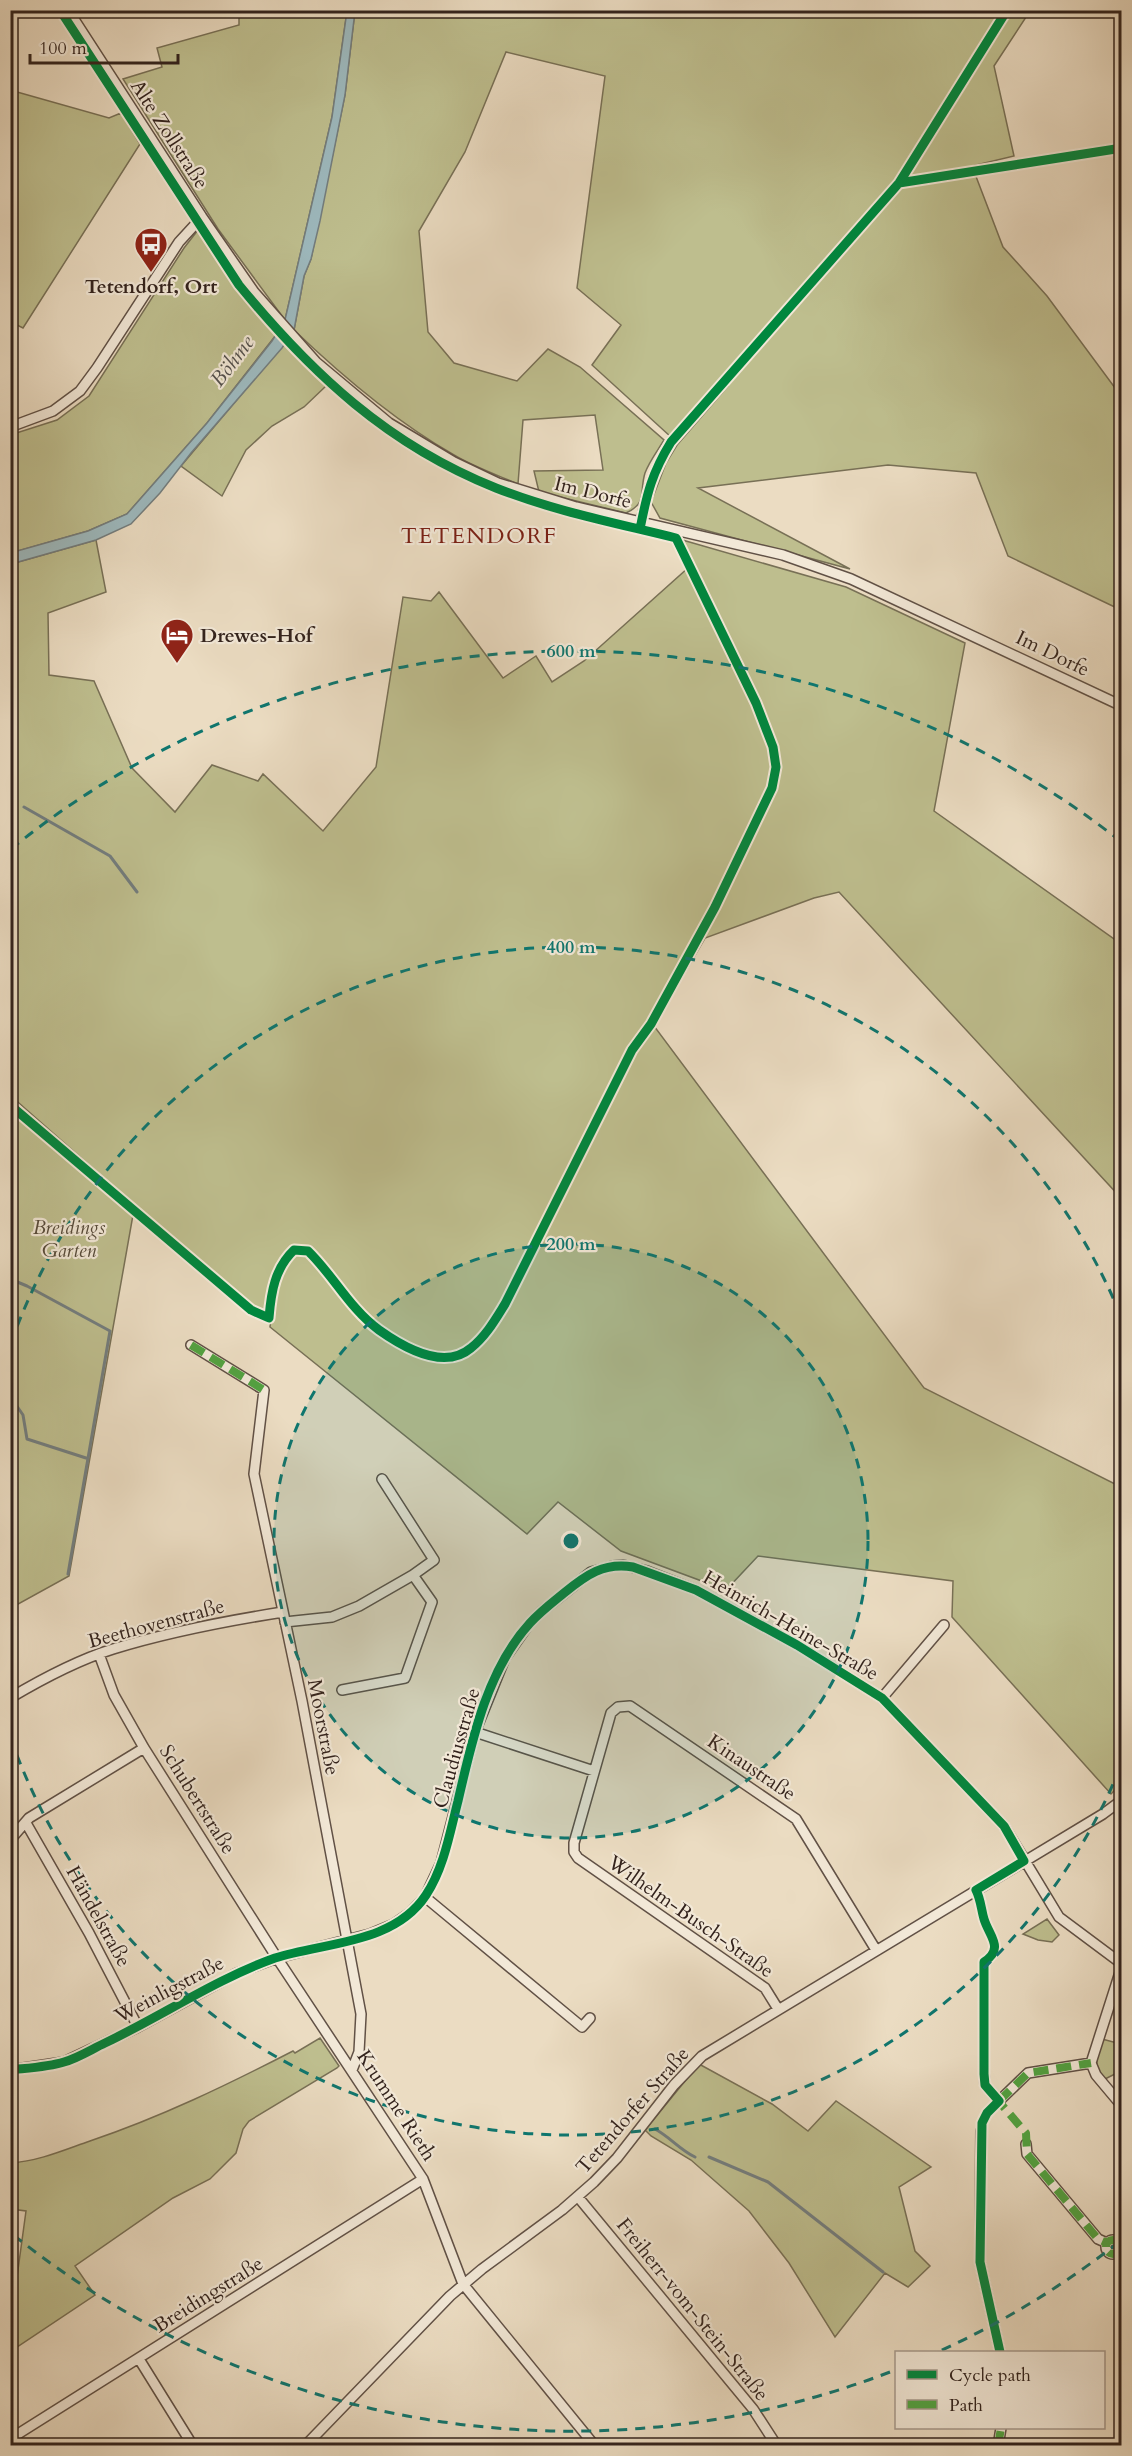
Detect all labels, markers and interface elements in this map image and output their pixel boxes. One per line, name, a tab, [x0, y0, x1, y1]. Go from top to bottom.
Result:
scale bar	[30, 27, 178, 65]
text: 100 m	[39, 36, 87, 61]
street label: Alte Zollstraße	[124, 74, 215, 194]
bus stop icon: Tetendorf, Ort	[133, 226, 169, 273]
place label: Tetendorf, Ort	[85, 273, 217, 300]
water label: Böhme	[204, 329, 262, 393]
street label: Im Dorfe	[551, 470, 634, 515]
district label: TETENDORF	[401, 521, 557, 551]
hotel icon: Drewes-Hof	[159, 617, 195, 664]
place label: Drewes-Hof	[200, 622, 316, 649]
street label: Im Dorfe	[1012, 624, 1094, 683]
text: 600 m	[546, 639, 596, 664]
text: 400 m	[546, 935, 596, 960]
park label: Breidings Garten	[33, 1214, 105, 1264]
text: 200 m	[546, 1232, 596, 1257]
centre of rings	[561, 1531, 581, 1551]
street label: Heinrich-Heine-Straße	[698, 1564, 884, 1687]
street label: Beethovenstraße	[85, 1592, 227, 1655]
street label: Moorstraße	[301, 1677, 346, 1778]
street label: Claudiusstraße	[426, 1685, 487, 1811]
street label: Kinaustraße	[702, 1728, 801, 1807]
street label: Schubertstraße	[153, 1739, 242, 1859]
street label: Wilhelm-Busch-Straße	[601, 1848, 779, 1984]
street label: Händelstraße	[60, 1861, 137, 1972]
street label: Weinligstraße	[109, 1949, 229, 2030]
street label: Tetendorfer Straße	[570, 2041, 695, 2180]
street label: Krumme Rieth	[351, 2045, 443, 2166]
street label: Freiherr-vom-Stein-Straße	[610, 2212, 775, 2407]
street label: Breidingstraße	[148, 2250, 268, 2339]
legend	[895, 2351, 1105, 2429]
text: Cycle path	[949, 2363, 1031, 2388]
text: Path	[949, 2393, 983, 2418]

